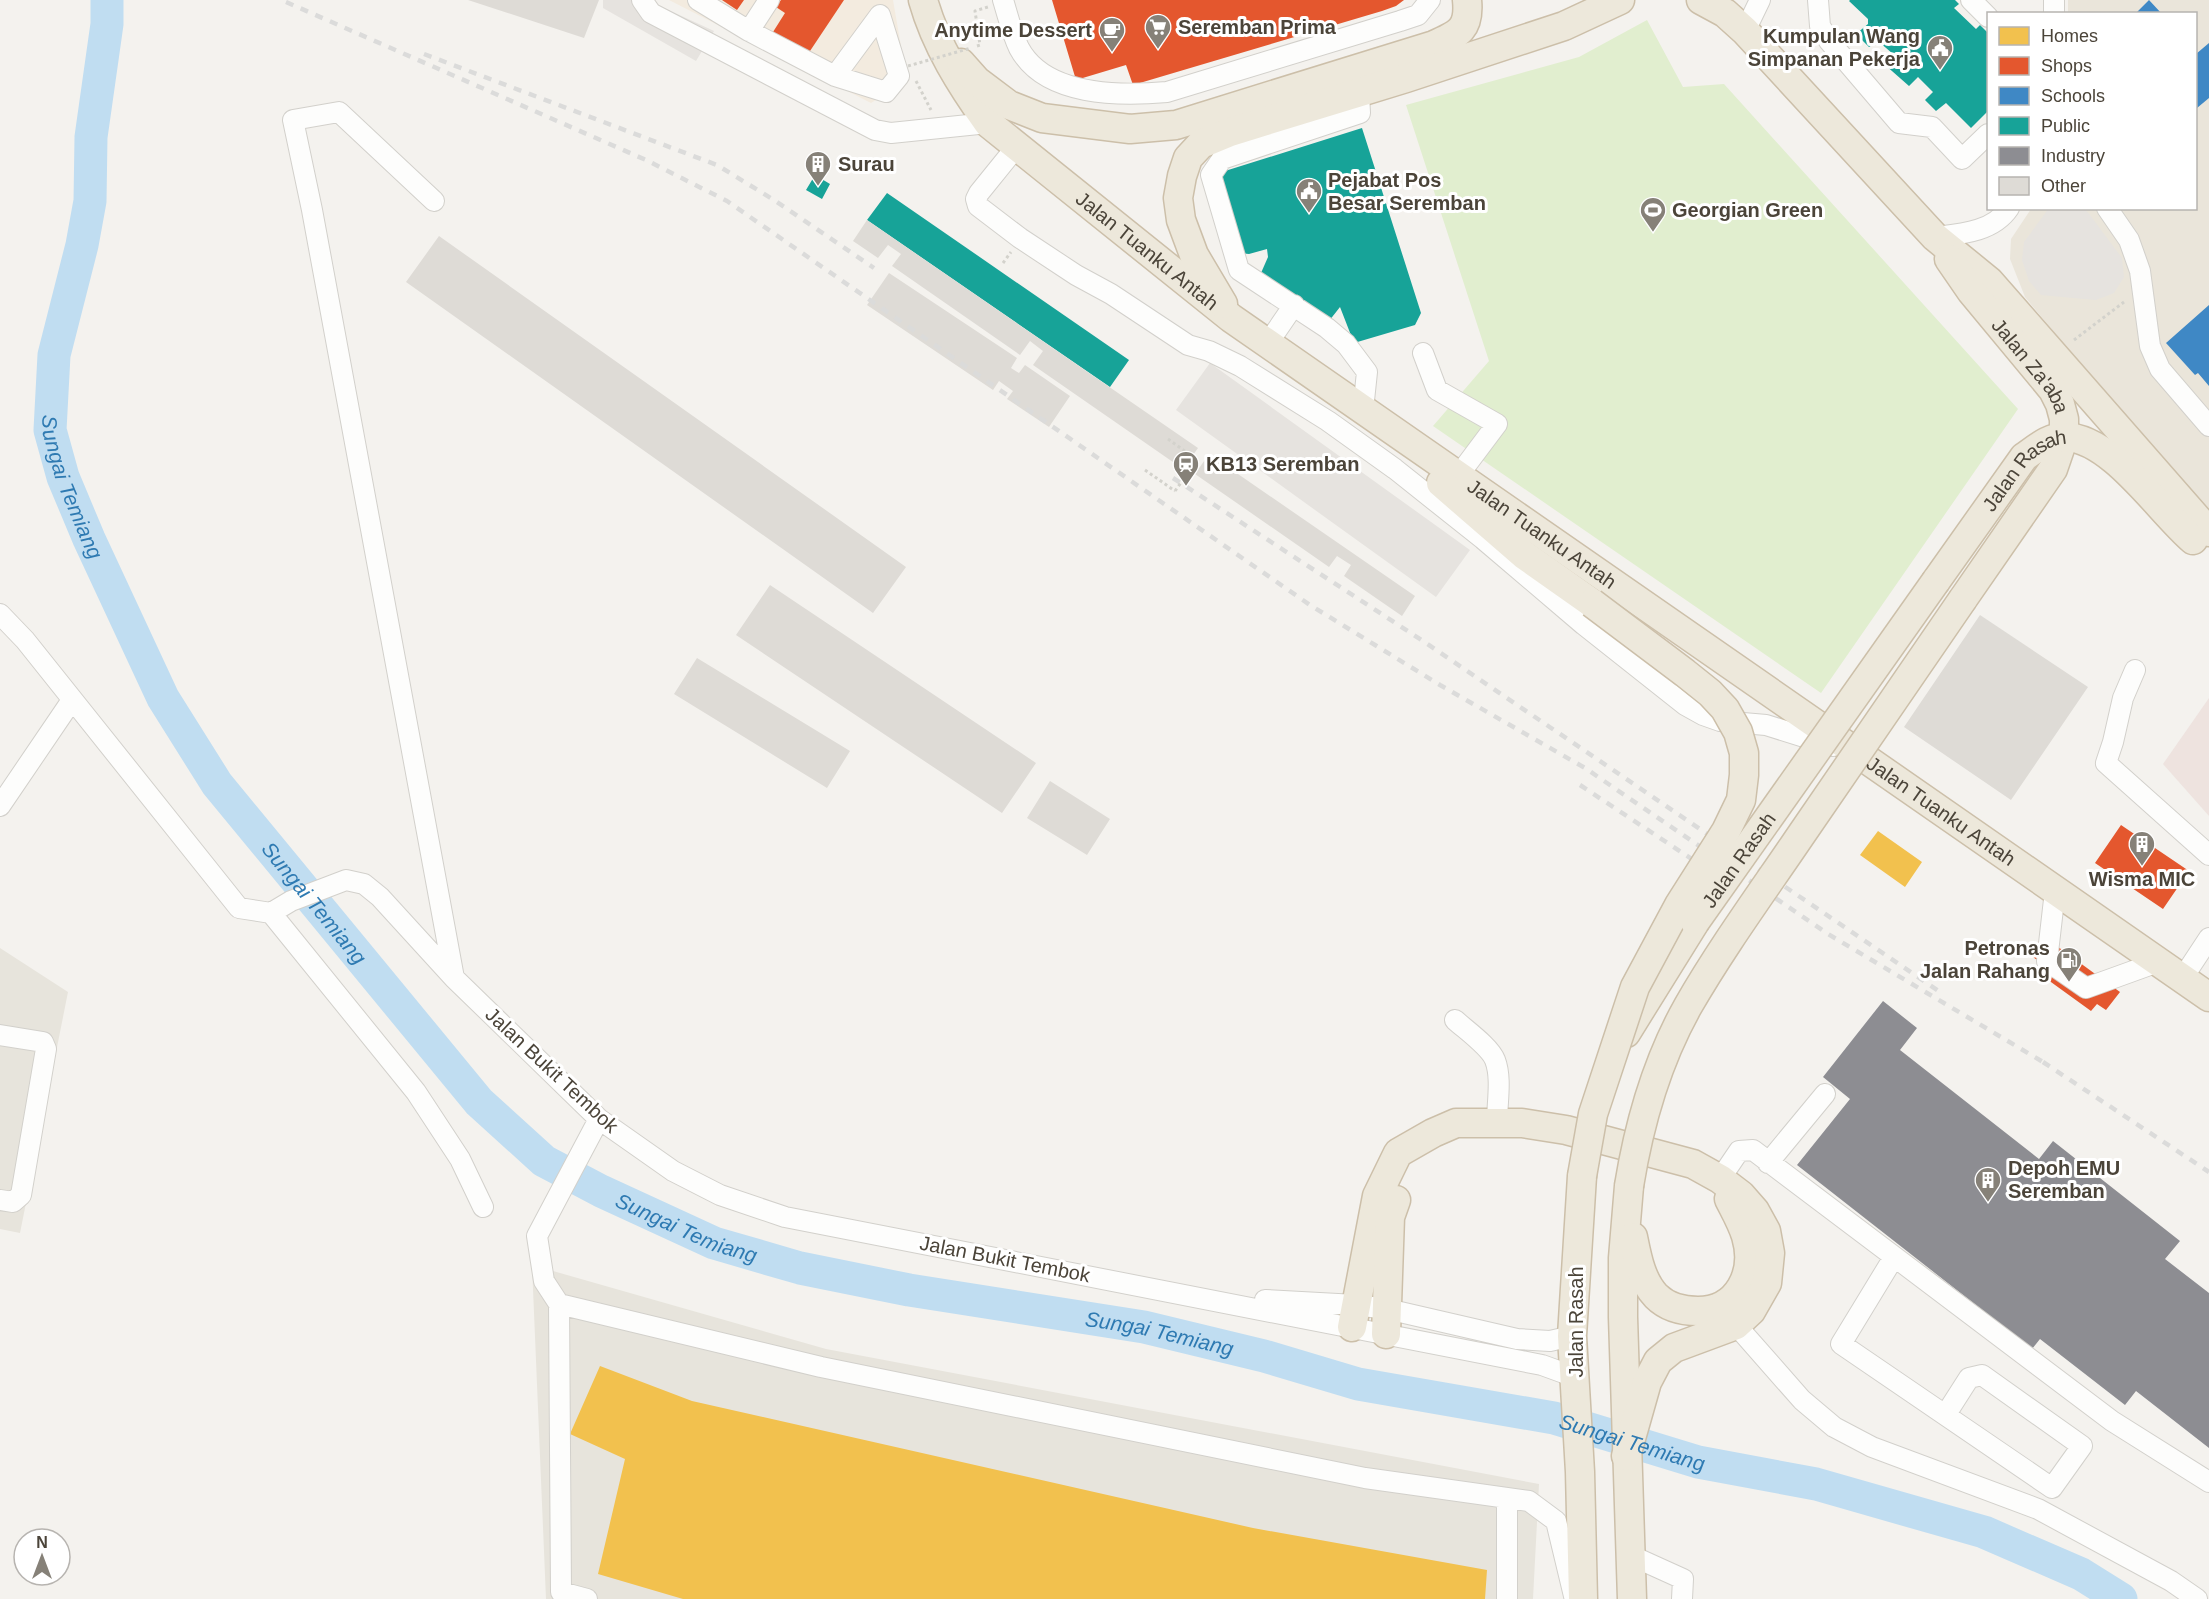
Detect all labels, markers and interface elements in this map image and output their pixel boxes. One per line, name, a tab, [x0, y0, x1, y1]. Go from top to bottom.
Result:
supermarket icon: Seremban Prima	[1143, 12, 1173, 50]
legend	[1987, 12, 2197, 210]
cafe icon: Anytime Dessert	[1097, 15, 1127, 53]
place label: Seremban Prima	[1178, 16, 1337, 38]
place label: Anytime Dessert	[934, 19, 1092, 41]
place label: Kumpulan Wang Simpanan Pekerja	[1748, 25, 1921, 70]
text: Homes	[2041, 26, 2098, 46]
public building icon: Kumpulan Wang Simpanan Pekerja	[1925, 33, 1955, 71]
text: Shops	[2041, 56, 2092, 76]
text: Schools	[2041, 86, 2105, 106]
text: Public	[2041, 116, 2090, 136]
text: Industry	[2041, 146, 2105, 166]
building icon: Surau	[803, 149, 833, 187]
place label: Surau	[838, 153, 895, 175]
place label: Pejabat Pos Besar Seremban	[1328, 169, 1486, 214]
public building icon: Pejabat Pos Besar Seremban	[1294, 176, 1324, 214]
text: Other	[2041, 176, 2086, 196]
street label: Jalan Tuanku Antah	[1072, 187, 1223, 314]
sports icon: Georgian Green	[1638, 195, 1668, 233]
place label: Georgian Green	[1672, 199, 1823, 221]
street label: Jalan Za'aba	[1988, 314, 2073, 416]
water label: Sungai Temiang	[39, 414, 108, 562]
street label: Jalan Rasah	[1978, 426, 2067, 515]
station icon: KB13 Seremban	[1171, 449, 1201, 487]
place label: KB13 Seremban	[1206, 453, 1359, 475]
street label: Jalan Tuanku Antah	[1464, 475, 1620, 593]
street label: Jalan Tuanku Antah	[1863, 752, 2020, 870]
street label: Jalan Rasah	[1698, 808, 1780, 912]
building icon: Wisma MIC	[2127, 829, 2157, 867]
water label: Sungai Temiang	[258, 837, 372, 968]
place label: Wisma MIC	[2089, 868, 2195, 890]
place label: Petronas Jalan Rahang	[1920, 937, 2050, 982]
fuel station icon: Petronas Jalan Rahang	[2054, 945, 2084, 983]
street label: Jalan Bukit Tembok	[481, 1003, 624, 1138]
place label: Depoh EMU Seremban	[2008, 1157, 2120, 1202]
building icon: Depoh EMU Seremban	[1973, 1165, 2003, 1203]
water label: Sungai Temiang	[612, 1188, 760, 1267]
street label: Jalan Bukit Tembok	[918, 1232, 1093, 1286]
street label: Jalan Rasah	[1565, 1266, 1587, 1378]
water label: Sungai Temiang	[1084, 1306, 1236, 1360]
water label: Sungai Temiang	[1557, 1409, 1707, 1475]
north arrow	[12, 1527, 72, 1587]
text: N	[36, 1534, 48, 1551]

